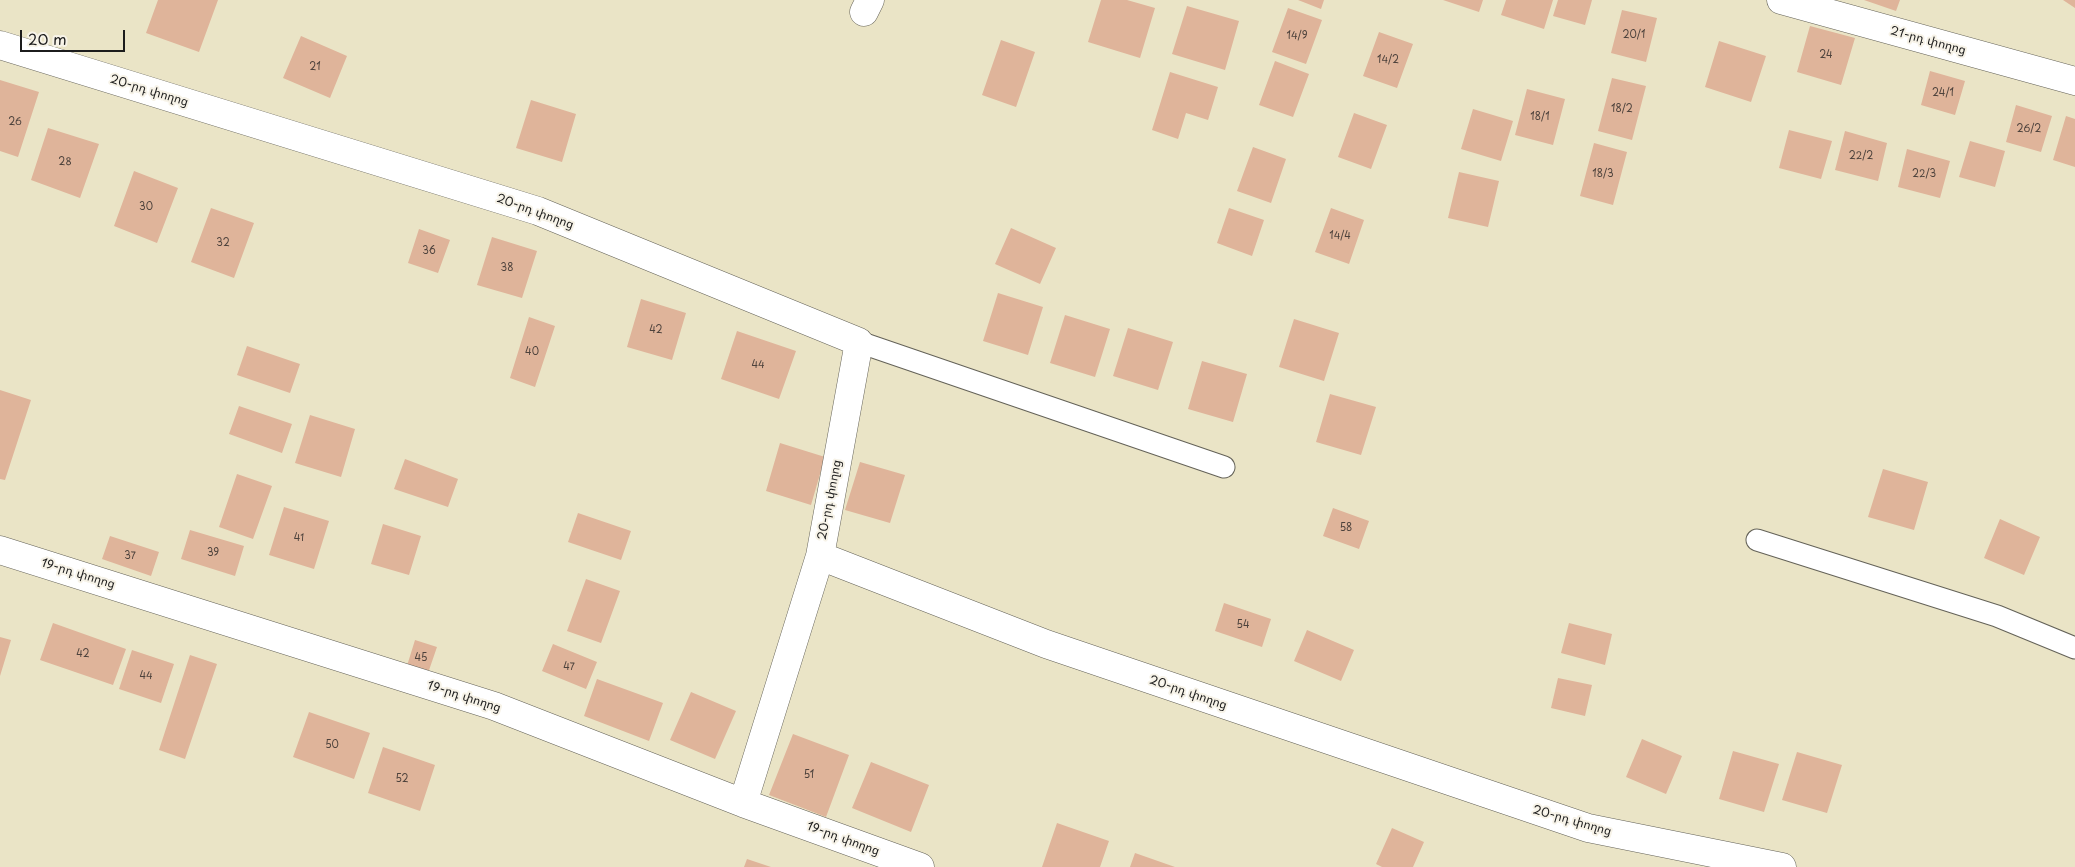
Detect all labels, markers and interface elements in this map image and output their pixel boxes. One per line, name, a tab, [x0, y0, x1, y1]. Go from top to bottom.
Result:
scale bar	[22, 20, 128, 52]
street label: 21-րդ փողոց	[1888, 24, 1968, 58]
text: 20 m	[28, 27, 67, 50]
house number: 20/1	[1623, 29, 1645, 41]
house number: 14/9	[1286, 30, 1308, 42]
house number: 24	[1819, 49, 1833, 61]
house number: 14/2	[1377, 54, 1399, 66]
house number: 21	[309, 61, 321, 73]
street label: 20-րդ փողոց	[108, 72, 190, 110]
house number: 24/1	[1932, 87, 1954, 99]
house number: 18/2	[1611, 103, 1633, 115]
house number: 18/1	[1530, 111, 1550, 123]
house number: 26	[8, 116, 22, 128]
house number: 26/2	[2017, 123, 2041, 135]
house number: 22/2	[1849, 150, 1873, 162]
house number: 28	[58, 156, 72, 168]
house number: 18/3	[1592, 168, 1614, 180]
house number: 22/3	[1912, 168, 1936, 180]
street label: 20-րդ փողոց	[494, 191, 576, 233]
house number: 30	[139, 201, 153, 213]
house number: 14/4	[1329, 230, 1351, 242]
house number: 32	[216, 237, 230, 249]
house number: 36	[422, 245, 436, 257]
house number: 38	[501, 262, 513, 274]
house number: 42	[649, 324, 663, 336]
house number: 40	[525, 346, 539, 358]
house number: 44	[751, 359, 765, 371]
street label: 20-րդ փողոց	[815, 459, 845, 541]
house number: 58	[1340, 522, 1352, 534]
house number: 41	[294, 532, 304, 544]
house number: 39	[207, 547, 219, 559]
house number: 37	[124, 550, 136, 562]
street label: 19-րդ փողոց	[39, 556, 117, 592]
house number: 54	[1236, 619, 1250, 631]
house number: 42	[76, 648, 90, 660]
house number: 45	[415, 652, 427, 664]
house number: 47	[563, 661, 575, 673]
house number: 44	[139, 670, 153, 682]
street label: 20-րդ փողոց	[1147, 673, 1229, 713]
street label: 19-րդ փողոց	[425, 678, 503, 716]
house number: 50	[325, 739, 339, 751]
house number: 51	[804, 769, 814, 781]
house number: 52	[395, 773, 409, 785]
street label: 20-րդ փողոց	[1531, 803, 1613, 839]
street label: 19-րդ փողոց	[805, 819, 881, 859]

